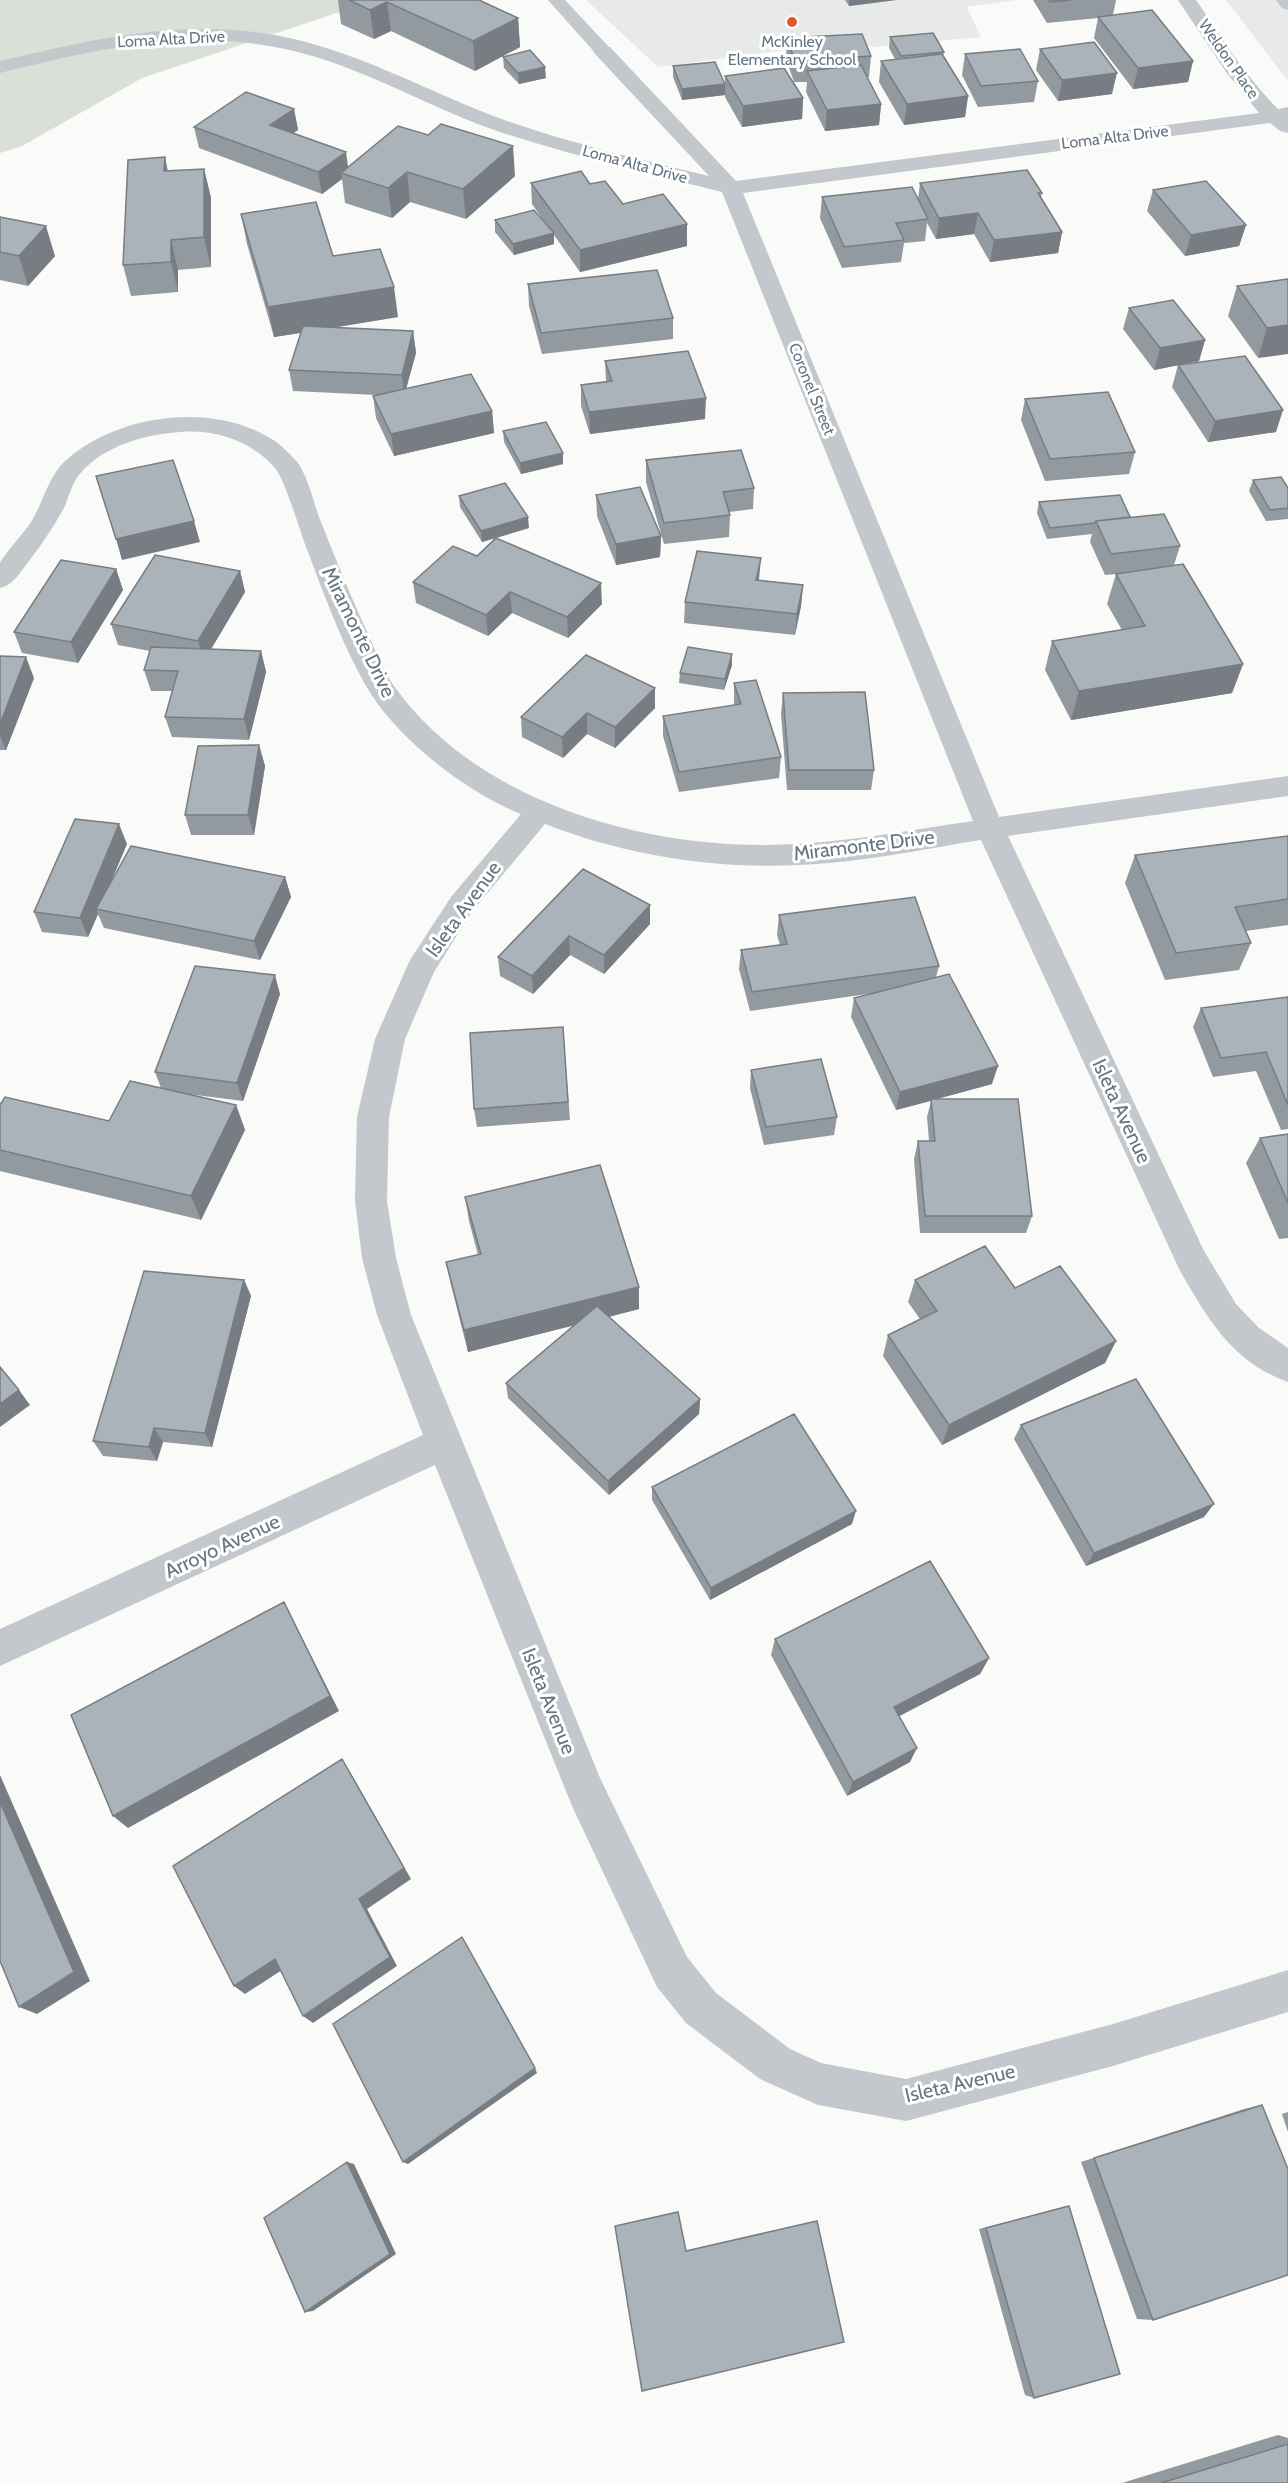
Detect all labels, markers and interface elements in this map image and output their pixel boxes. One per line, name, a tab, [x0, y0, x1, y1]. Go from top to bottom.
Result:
marker: McKinley Elementary School	[785, 15, 799, 29]
street label: Weldon Place	[1195, 16, 1263, 102]
street label: Loma Alta Drive	[117, 27, 225, 51]
place label: McKinley Elementary School	[728, 32, 856, 69]
street label: Loma Alta Drive	[1060, 121, 1170, 153]
street label: Loma Alta Drive	[580, 141, 690, 187]
street label: Coronel Street	[785, 340, 839, 438]
street label: Miramonte Drive	[317, 563, 401, 701]
street label: Miramonte Drive	[792, 824, 936, 866]
street label: Isleta Avenue	[420, 857, 506, 961]
street label: Isleta Avenue	[1087, 1055, 1157, 1167]
street label: Arroyo Avenue	[161, 1509, 283, 1583]
street label: Isleta Avenue	[517, 1644, 581, 1758]
street label: Isleta Avenue	[903, 2059, 1017, 2107]

